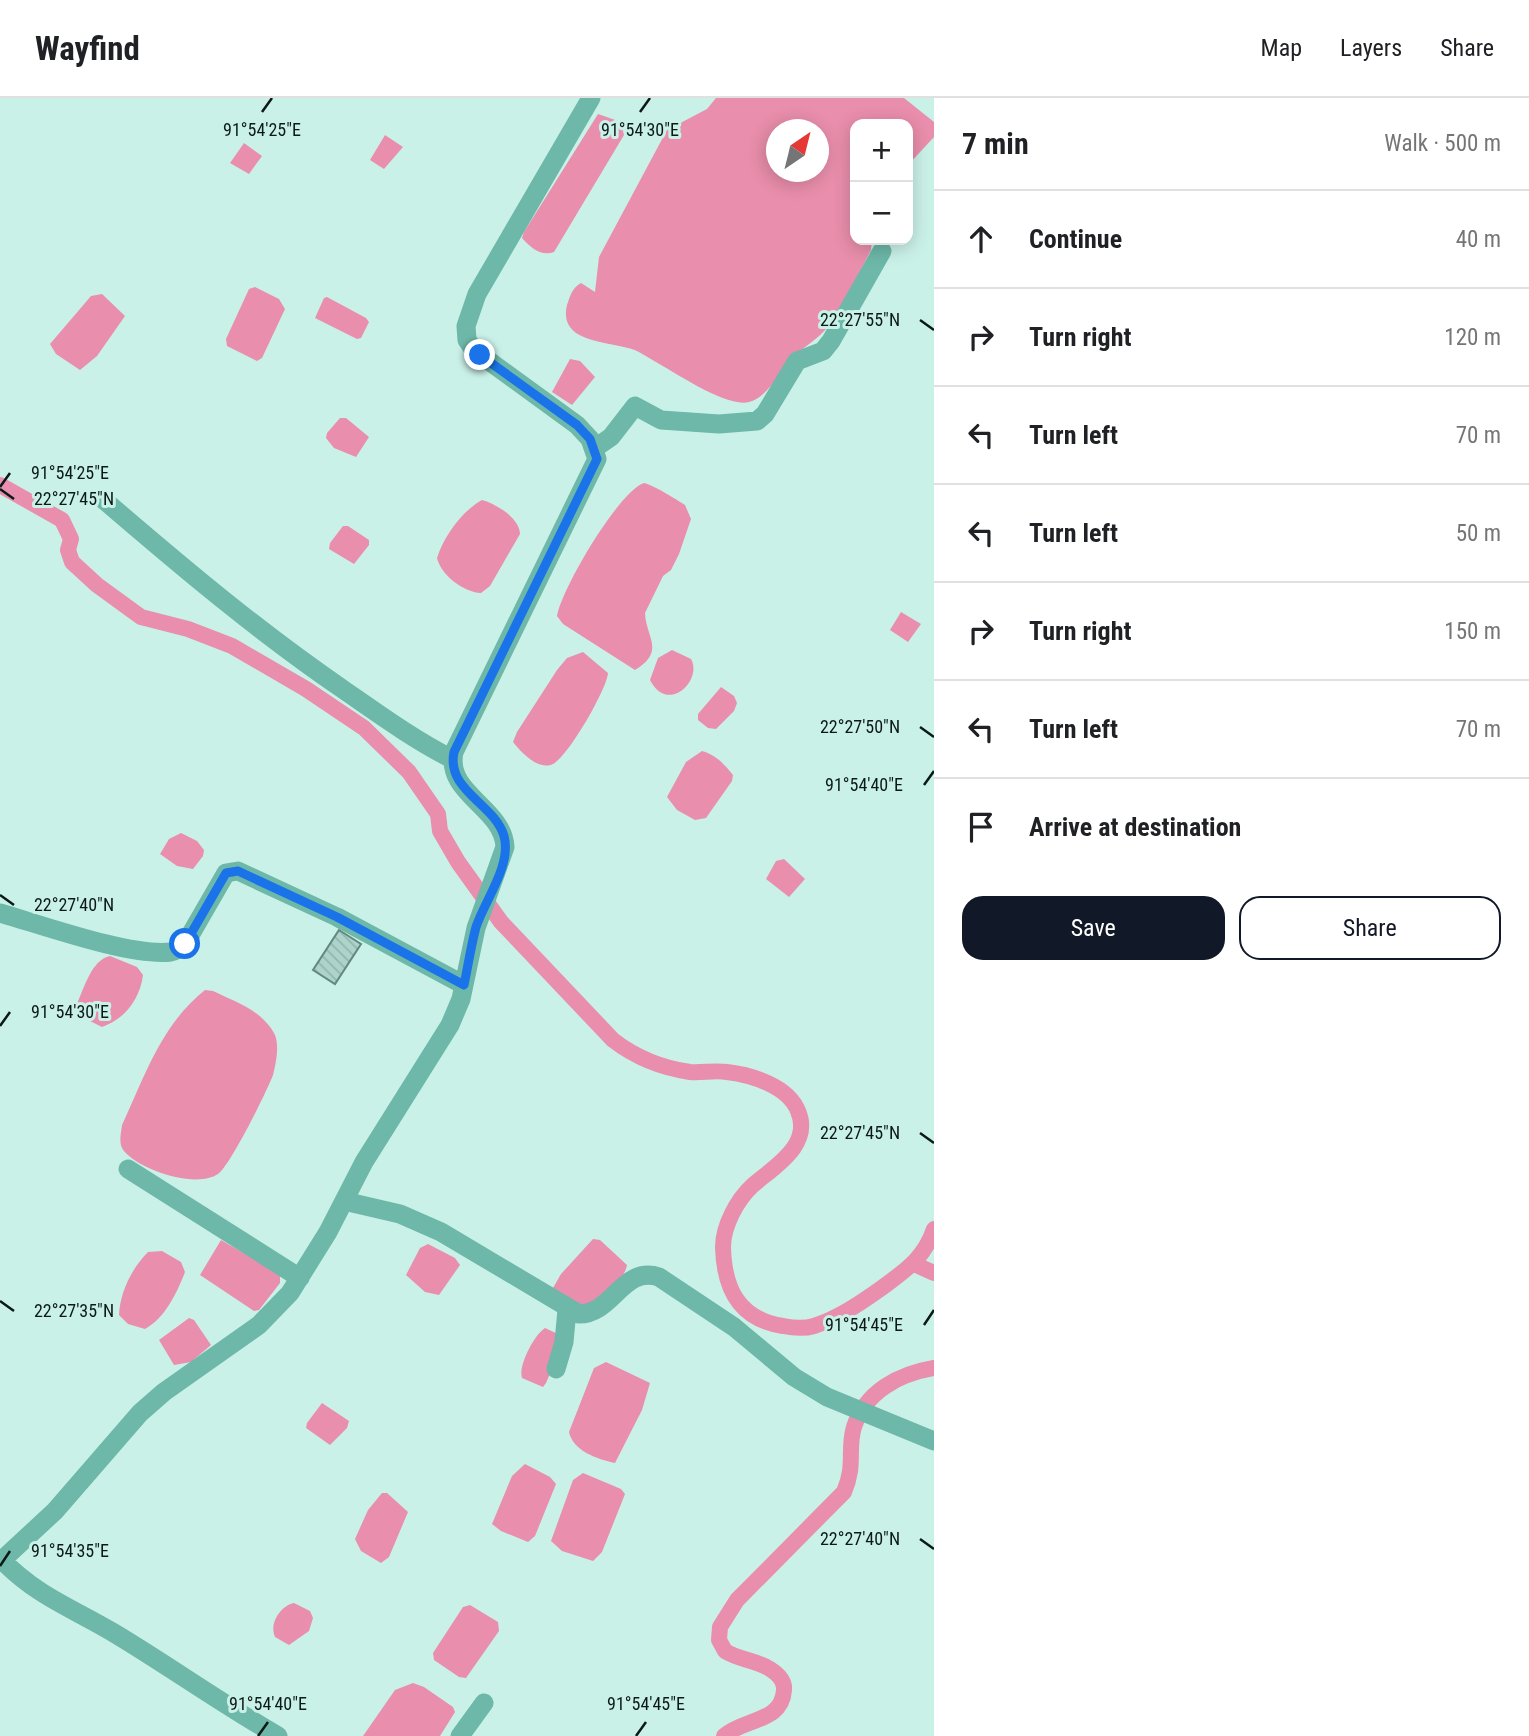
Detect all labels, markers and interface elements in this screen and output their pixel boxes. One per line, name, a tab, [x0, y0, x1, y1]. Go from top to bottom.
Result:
text: Wayfind	[35, 29, 140, 68]
text: Map	[1261, 34, 1302, 62]
text: Layers	[1340, 34, 1402, 62]
text: Share	[1440, 34, 1494, 62]
text: 91°54'25"E	[223, 119, 301, 140]
text: 91°54'30"E	[601, 119, 679, 140]
north arrow	[766, 119, 829, 182]
map controls	[850, 119, 913, 245]
button: +	[850, 119, 913, 182]
text: 7 min	[962, 126, 1029, 161]
text: Walk · 500 m	[1384, 130, 1501, 157]
button: −	[850, 182, 913, 245]
icon: ahead	[962, 220, 1000, 258]
text: Continue	[1029, 224, 1122, 254]
text: 40 m	[1456, 226, 1501, 253]
text: 22°27'55"N	[820, 309, 900, 330]
icon: right	[962, 318, 1000, 356]
text: Turn right	[1029, 322, 1131, 352]
text: 120 m	[1444, 324, 1501, 351]
route end	[464, 339, 495, 370]
icon: left	[962, 416, 1000, 454]
text: Turn left	[1029, 420, 1118, 450]
text: 70 m	[1456, 422, 1501, 449]
text: 91°54'25"E	[31, 462, 109, 483]
text: 22°27'45"N	[34, 488, 114, 509]
icon: left	[962, 514, 1000, 552]
text: Turn left	[1029, 518, 1118, 548]
text: 50 m	[1456, 520, 1501, 547]
icon: right	[962, 612, 1000, 650]
text: Turn right	[1029, 616, 1131, 646]
text: 150 m	[1444, 618, 1501, 645]
icon: left	[962, 710, 1000, 748]
text: Turn left	[1029, 714, 1118, 744]
text: 22°27'50"N	[820, 716, 900, 737]
text: 70 m	[1456, 716, 1501, 743]
text: 91°54'40"E	[825, 774, 903, 795]
icon: arrive	[962, 808, 1000, 846]
text: Arrive at destination	[1029, 812, 1241, 842]
text: 22°27'40"N	[34, 894, 114, 915]
button: Save	[962, 896, 1225, 960]
button: Share	[1239, 896, 1501, 960]
route start	[169, 928, 200, 959]
text: 91°54'30"E	[31, 1001, 109, 1022]
text: 22°27'45"N	[820, 1122, 900, 1143]
text: 22°27'35"N	[34, 1300, 114, 1321]
text: 91°54'45"E	[825, 1314, 903, 1335]
text: 22°27'40"N	[820, 1528, 900, 1549]
text: 91°54'35"E	[31, 1540, 109, 1561]
text: 91°54'40"E	[229, 1693, 307, 1714]
text: 91°54'45"E	[607, 1693, 685, 1714]

